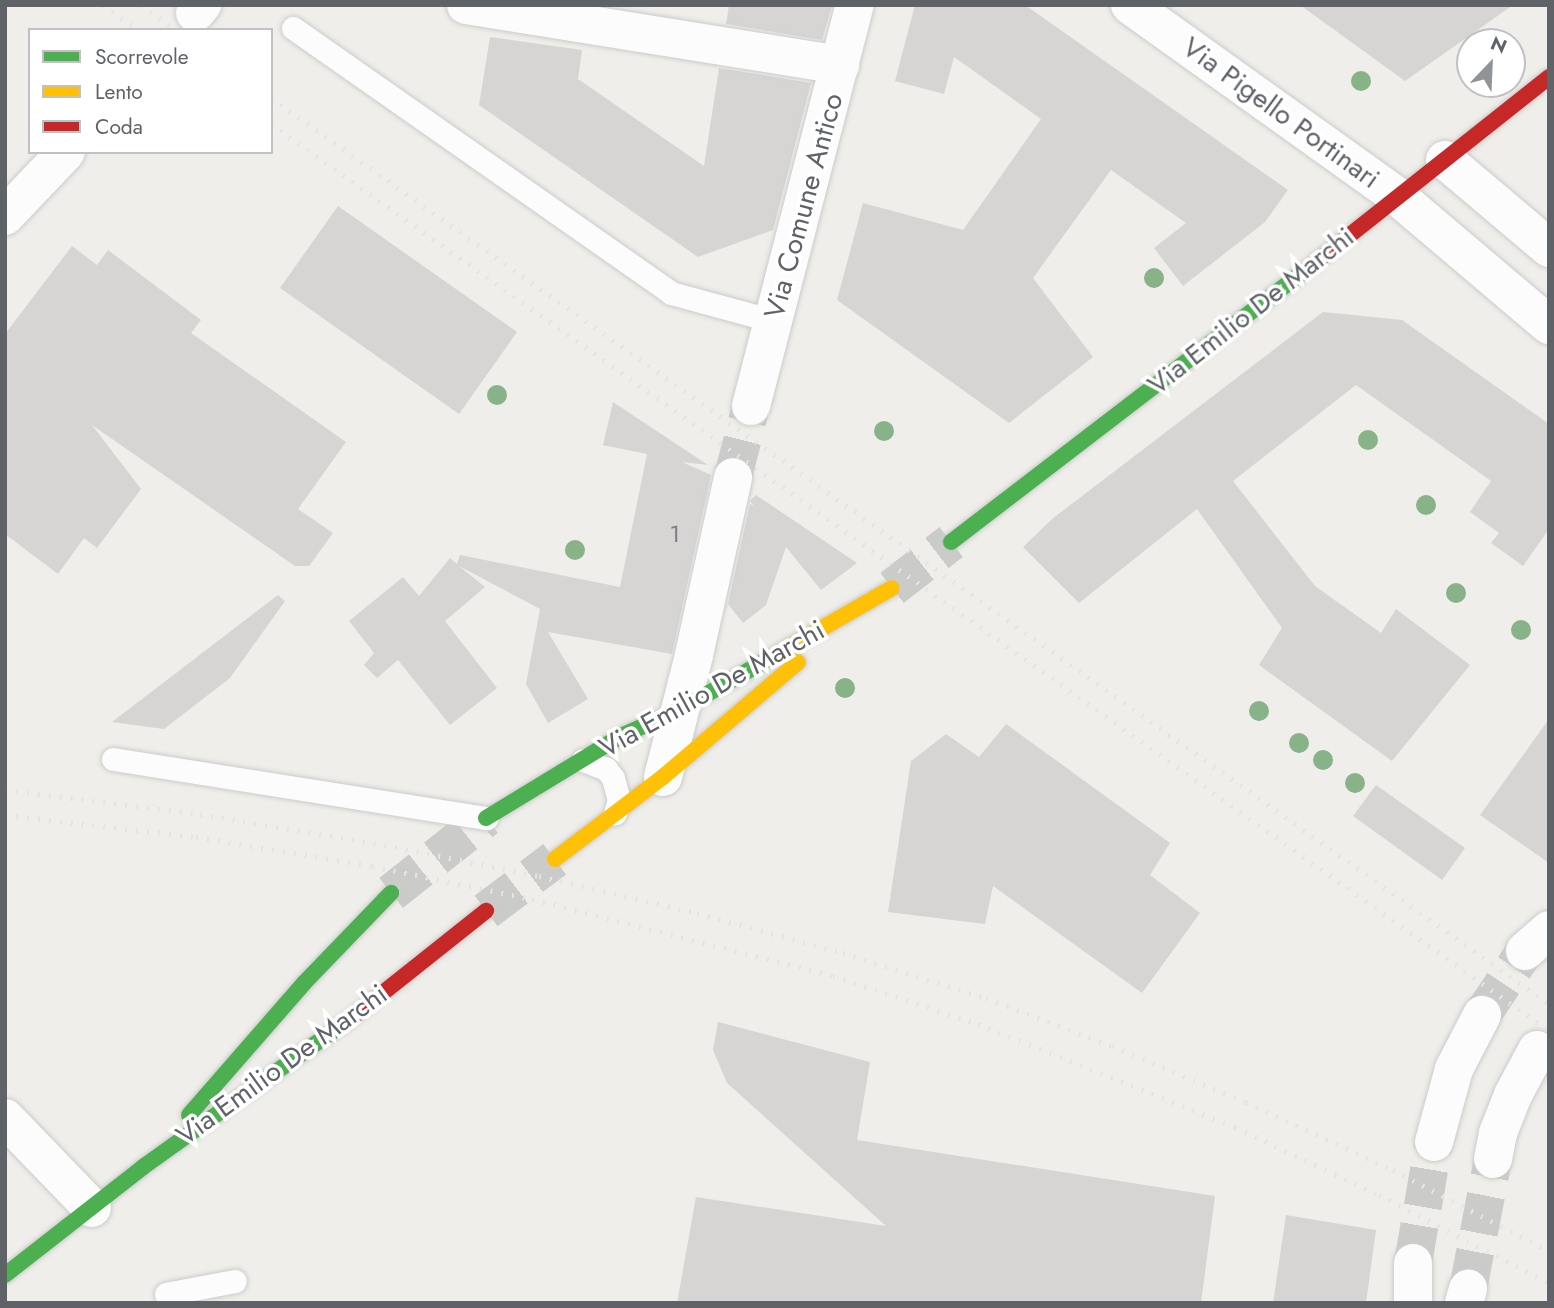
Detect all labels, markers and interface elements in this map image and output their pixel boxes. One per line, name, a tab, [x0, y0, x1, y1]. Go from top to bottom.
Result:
legend	[28, 28, 273, 154]
north arrow	[1456, 28, 1526, 98]
street label: Via Pigello Portinari	[1176, 30, 1386, 196]
text: N	[1486, 30, 1511, 60]
text: Scorrevole	[95, 42, 189, 72]
text: Lento	[95, 77, 143, 107]
street label: Via Comune Antico	[758, 90, 850, 322]
text: Coda	[95, 112, 143, 142]
street label: Via Emilio De Marchi	[1141, 220, 1361, 402]
house number: 1	[670, 520, 680, 548]
street label: Via Emilio De Marchi	[594, 613, 830, 765]
street label: Via Emilio De Marchi	[170, 977, 394, 1153]

